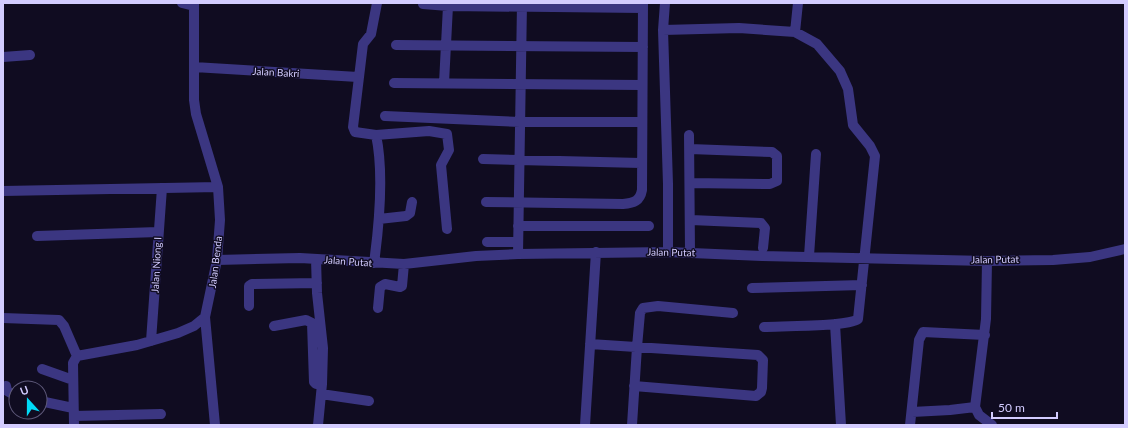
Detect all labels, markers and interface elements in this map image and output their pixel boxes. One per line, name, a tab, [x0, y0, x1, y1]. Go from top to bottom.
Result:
street label: Jalan Bakri	[252, 65, 300, 79]
street label: Jalan Benda	[206, 235, 224, 289]
street label: Jalan Niong I	[149, 237, 163, 293]
street label: Jalan Putat	[647, 246, 696, 258]
street label: Jalan Putat	[324, 253, 373, 269]
street label: Jalan Putat	[971, 253, 1020, 265]
north arrow	[8, 380, 48, 420]
text: U	[18, 383, 30, 398]
scale bar	[992, 394, 1057, 420]
text: 50 m	[998, 400, 1025, 415]

